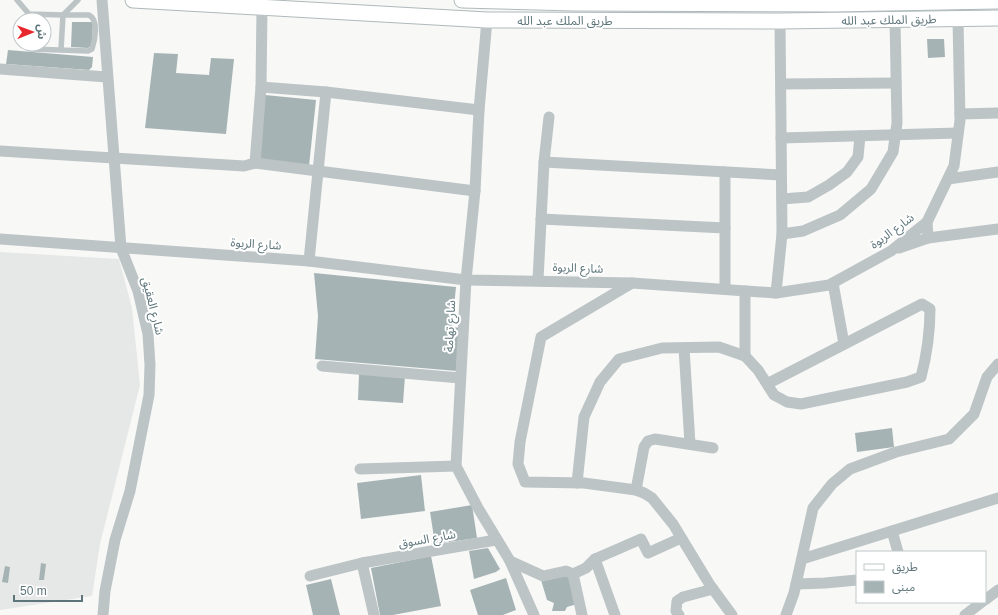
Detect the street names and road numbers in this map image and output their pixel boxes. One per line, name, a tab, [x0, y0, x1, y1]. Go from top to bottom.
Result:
street label: طريق الملك عبد الله	[841, 12, 937, 29]
street label: طريق الملك عبد الله	[517, 14, 613, 29]
street label: شارع الربوة	[867, 210, 918, 253]
street label: شارع الربوة	[230, 235, 282, 255]
street label: شارع الربوة	[552, 260, 604, 278]
street label: شارع العقيق	[137, 276, 167, 337]
street label: شارع تهامة	[442, 300, 460, 352]
street label: شارع السوق	[397, 527, 457, 553]

